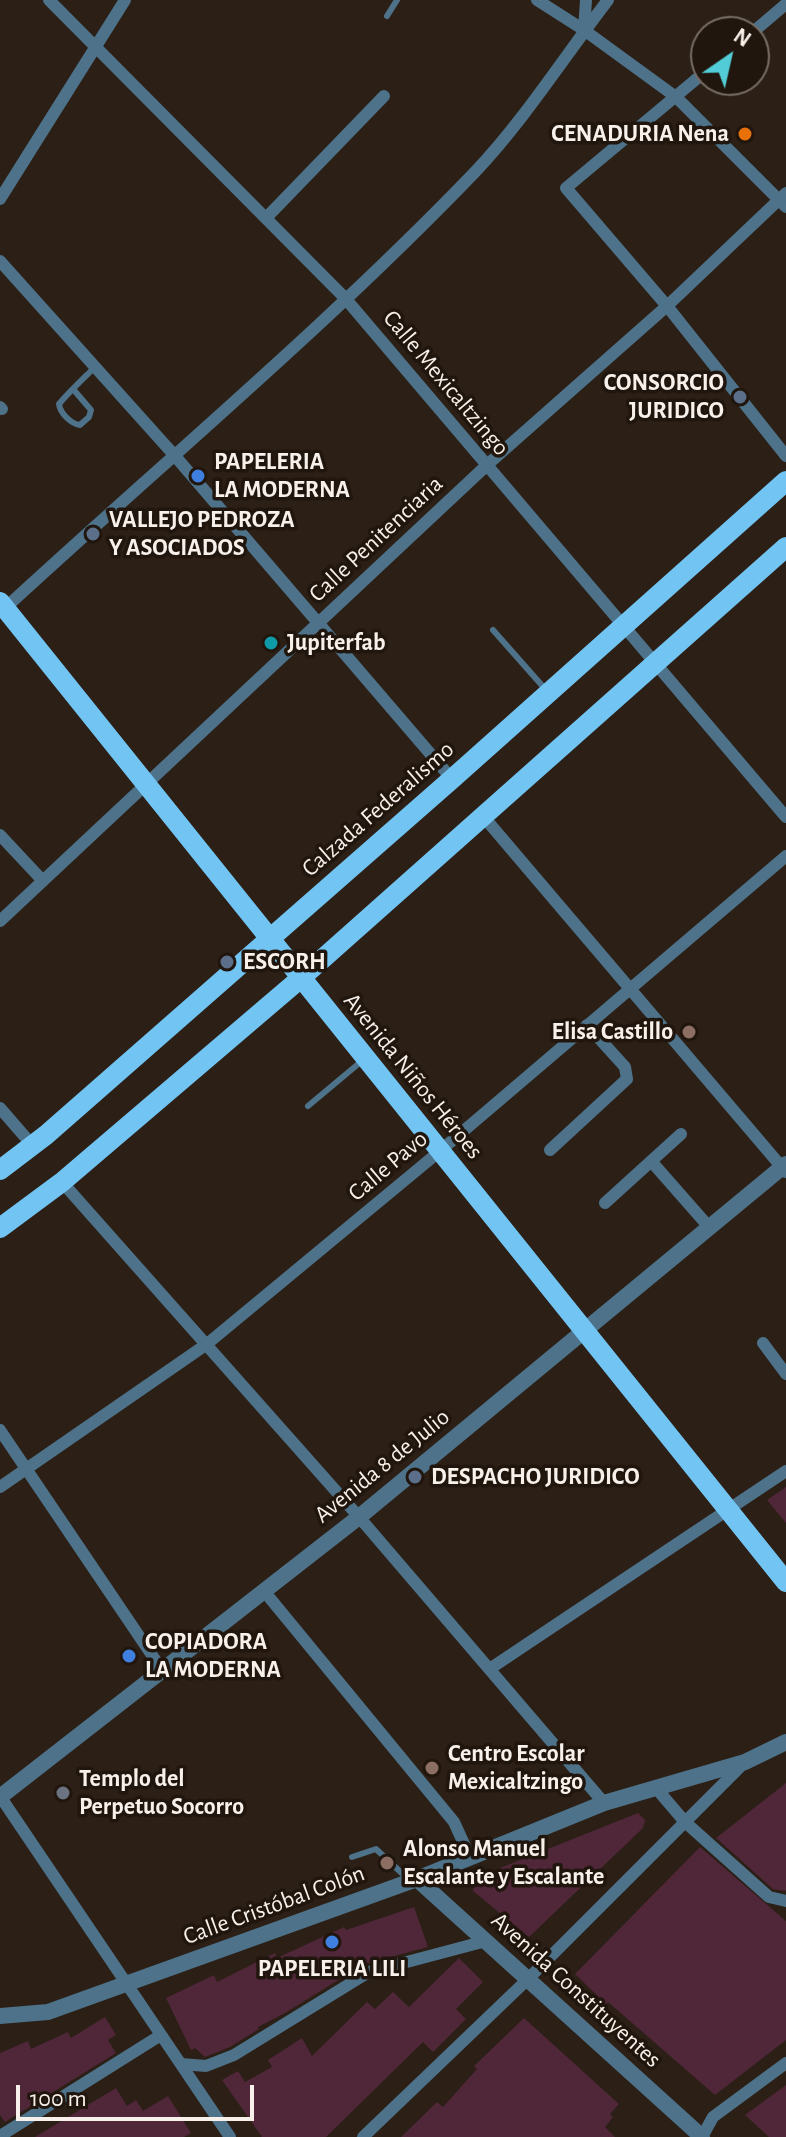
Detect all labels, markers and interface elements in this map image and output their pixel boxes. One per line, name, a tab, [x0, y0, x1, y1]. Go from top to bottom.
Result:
north arrow	[690, 16, 770, 96]
text: N	[730, 24, 755, 51]
place label: CENADURIA Nena	[551, 120, 729, 148]
marker: CENADURIA Nena	[736, 125, 754, 143]
street label: Calle Mexicaltzingo	[377, 304, 515, 462]
place label: CONSORCIO JURIDICO	[604, 369, 724, 425]
marker: CONSORCIO JURIDICO	[731, 388, 749, 406]
place label: PAPELERIA LA MODERNA	[214, 448, 350, 504]
marker: PAPELERIA LA MODERNA	[189, 467, 207, 485]
street label: Calle Penitenciaria	[303, 470, 449, 608]
place label: VALLEJO PEDROZA Y ASOCIADOS	[109, 506, 295, 562]
marker: VALLEJO PEDROZA Y ASOCIADOS	[84, 525, 102, 543]
place label: Jupiterfab	[287, 629, 385, 657]
marker: Jupiterfab	[262, 634, 280, 652]
street label: Calzada Federalismo	[296, 735, 460, 883]
place label: ESCORH	[243, 948, 326, 976]
marker: ESCORH	[218, 953, 236, 971]
street label: Avenida Niños Héroes	[337, 987, 489, 1165]
place label: Elisa Castillo	[552, 1018, 673, 1046]
marker: Elisa Castillo	[680, 1023, 698, 1041]
street label: Calle Pavo	[342, 1125, 434, 1207]
street label: Avenida 8 de Julio	[309, 1403, 455, 1529]
place label: DESPACHO JURIDICO	[431, 1463, 640, 1491]
marker: DESPACHO JURIDICO	[406, 1468, 424, 1486]
place label: COPIADORA LA MODERNA	[145, 1628, 281, 1684]
marker: COPIADORA LA MODERNA	[120, 1647, 138, 1665]
place label: Centro Escolar Mexicaltzingo	[448, 1740, 585, 1796]
marker: Centro Escolar Mexicaltzingo	[423, 1759, 441, 1777]
place label: Templo del Perpetuo Socorro	[79, 1765, 244, 1821]
marker: Templo del Perpetuo Socorro	[54, 1784, 72, 1802]
place label: Alonso Manuel Escalante y Escalante	[403, 1835, 604, 1891]
marker: Alonso Manuel Escalante y Escalante	[378, 1854, 396, 1872]
street label: Calle Cristóbal Colón	[179, 1859, 369, 1951]
street label: Avenida Constituyentes	[485, 1906, 667, 2074]
marker: PAPELERIA LILI	[323, 1933, 341, 1951]
place label: PAPELERIA LILI	[258, 1955, 406, 1983]
scale bar	[20, 2069, 258, 2119]
text: 100 m	[30, 2087, 87, 2111]

